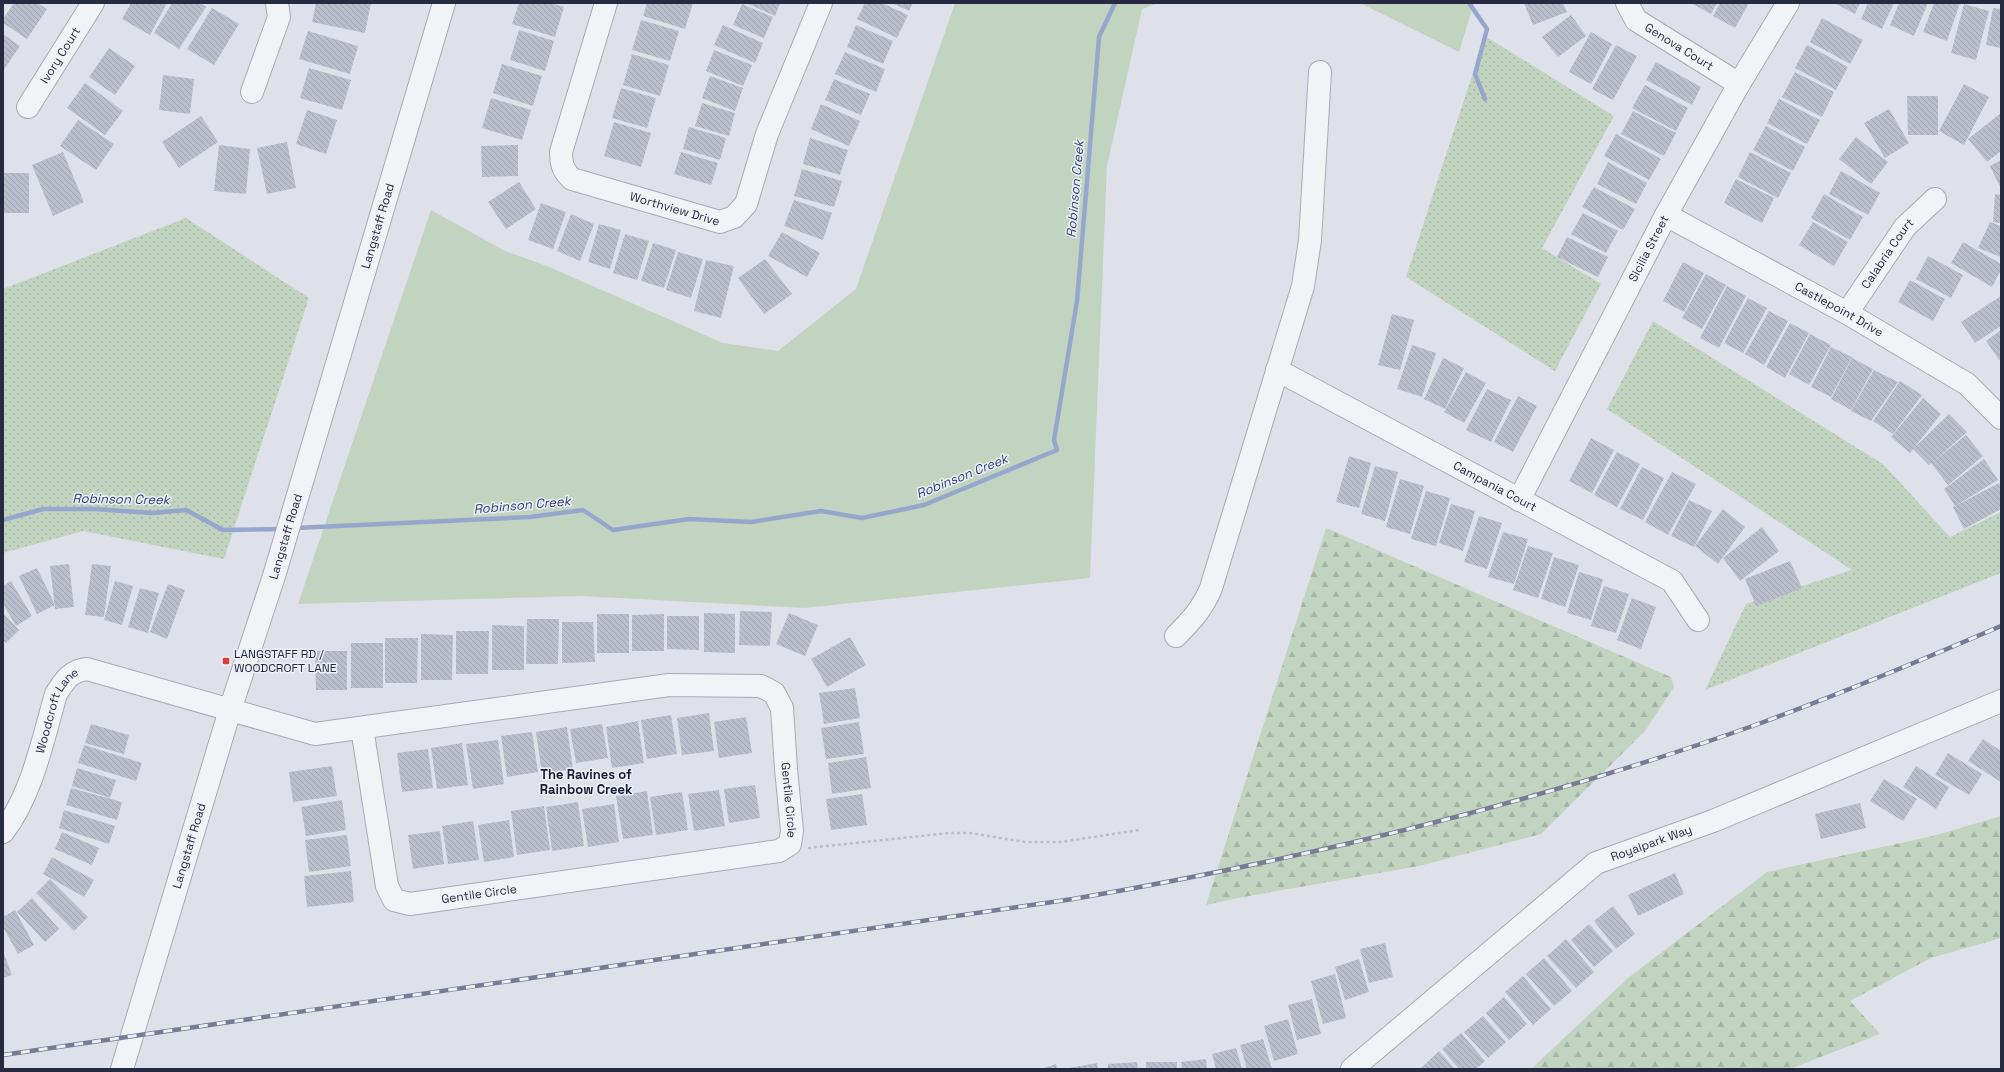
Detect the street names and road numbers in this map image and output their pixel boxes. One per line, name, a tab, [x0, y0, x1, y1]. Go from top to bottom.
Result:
street label: Genova Court	[1642, 19, 1717, 74]
street label: Ivory Court	[37, 24, 84, 87]
street label: Langstaff Road	[358, 181, 398, 271]
street label: Worthview Drive	[628, 188, 722, 230]
street label: Sicilia Street	[1625, 212, 1673, 285]
street label: Calabria Court	[1858, 215, 1917, 292]
street label: Castlepoint Drive	[1792, 278, 1886, 341]
street label: Campania Court	[1450, 458, 1539, 515]
street label: Langstaff Road	[265, 492, 306, 581]
street label: Woodcroft Lane	[32, 664, 81, 755]
street label: Gentile Circle	[778, 762, 800, 839]
street label: Langstaff Road	[169, 801, 210, 891]
street label: Royalpark Way	[1608, 821, 1694, 865]
street label: Gentile Circle	[440, 881, 518, 907]

